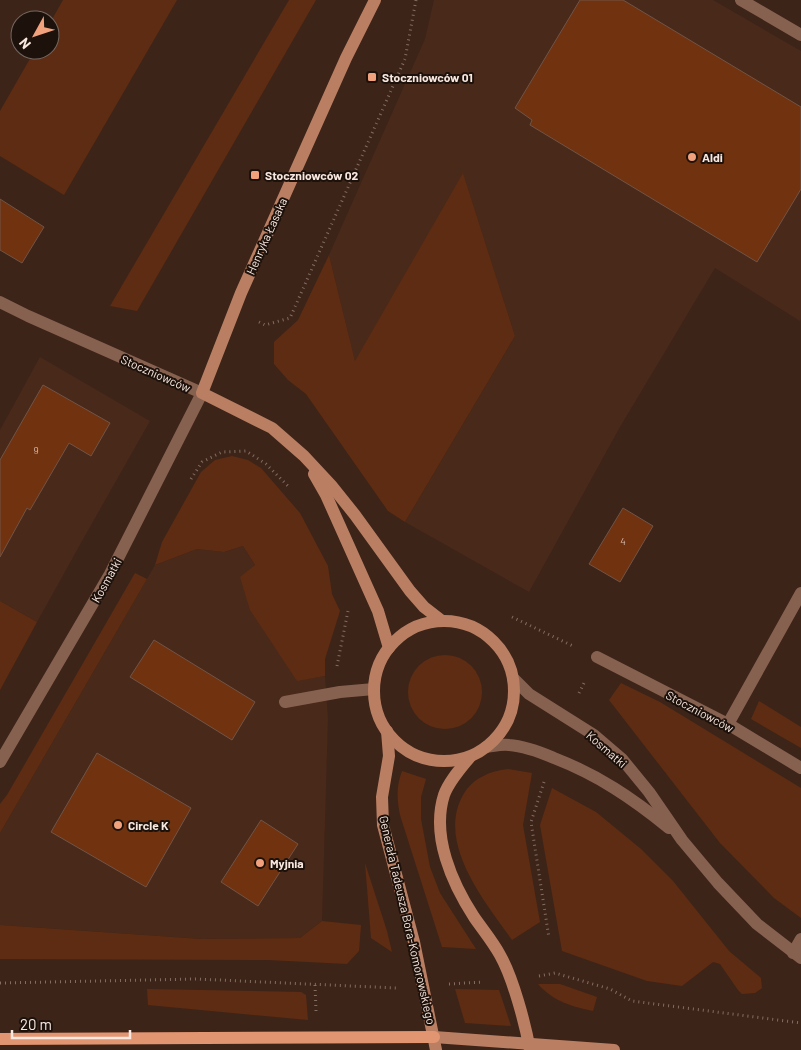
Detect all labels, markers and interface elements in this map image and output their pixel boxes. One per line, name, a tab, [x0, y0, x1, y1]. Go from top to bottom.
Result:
north arrow	[10, 10, 60, 60]
text: N	[15, 35, 34, 53]
place label: Stoczniowców 01	[382, 70, 473, 84]
marker: Stoczniowców 01	[366, 71, 378, 83]
place label: Aldi	[702, 150, 723, 164]
marker: Aldi	[686, 151, 698, 163]
place label: Stoczniowców 02	[265, 168, 359, 182]
marker: Stoczniowców 02	[249, 169, 261, 181]
street label: Henryka Łasaka	[243, 195, 289, 277]
street label: Stoczniowców	[119, 351, 193, 395]
house number: 9	[33, 444, 39, 456]
house number: 4	[620, 535, 626, 547]
street label: Kosmatki	[88, 555, 124, 605]
street label: Stoczniowców	[664, 687, 737, 735]
street label: Kosmatki	[584, 728, 630, 770]
street label: Generała Tadeusza Bora-Komorowskiego	[377, 814, 439, 1026]
place label: Circle K	[128, 818, 169, 832]
marker: Circle K	[112, 819, 124, 831]
place label: Myjnia	[270, 856, 304, 870]
marker: Myjnia	[254, 857, 266, 869]
scale bar	[12, 1008, 130, 1040]
text: 20 m	[20, 1015, 52, 1033]

